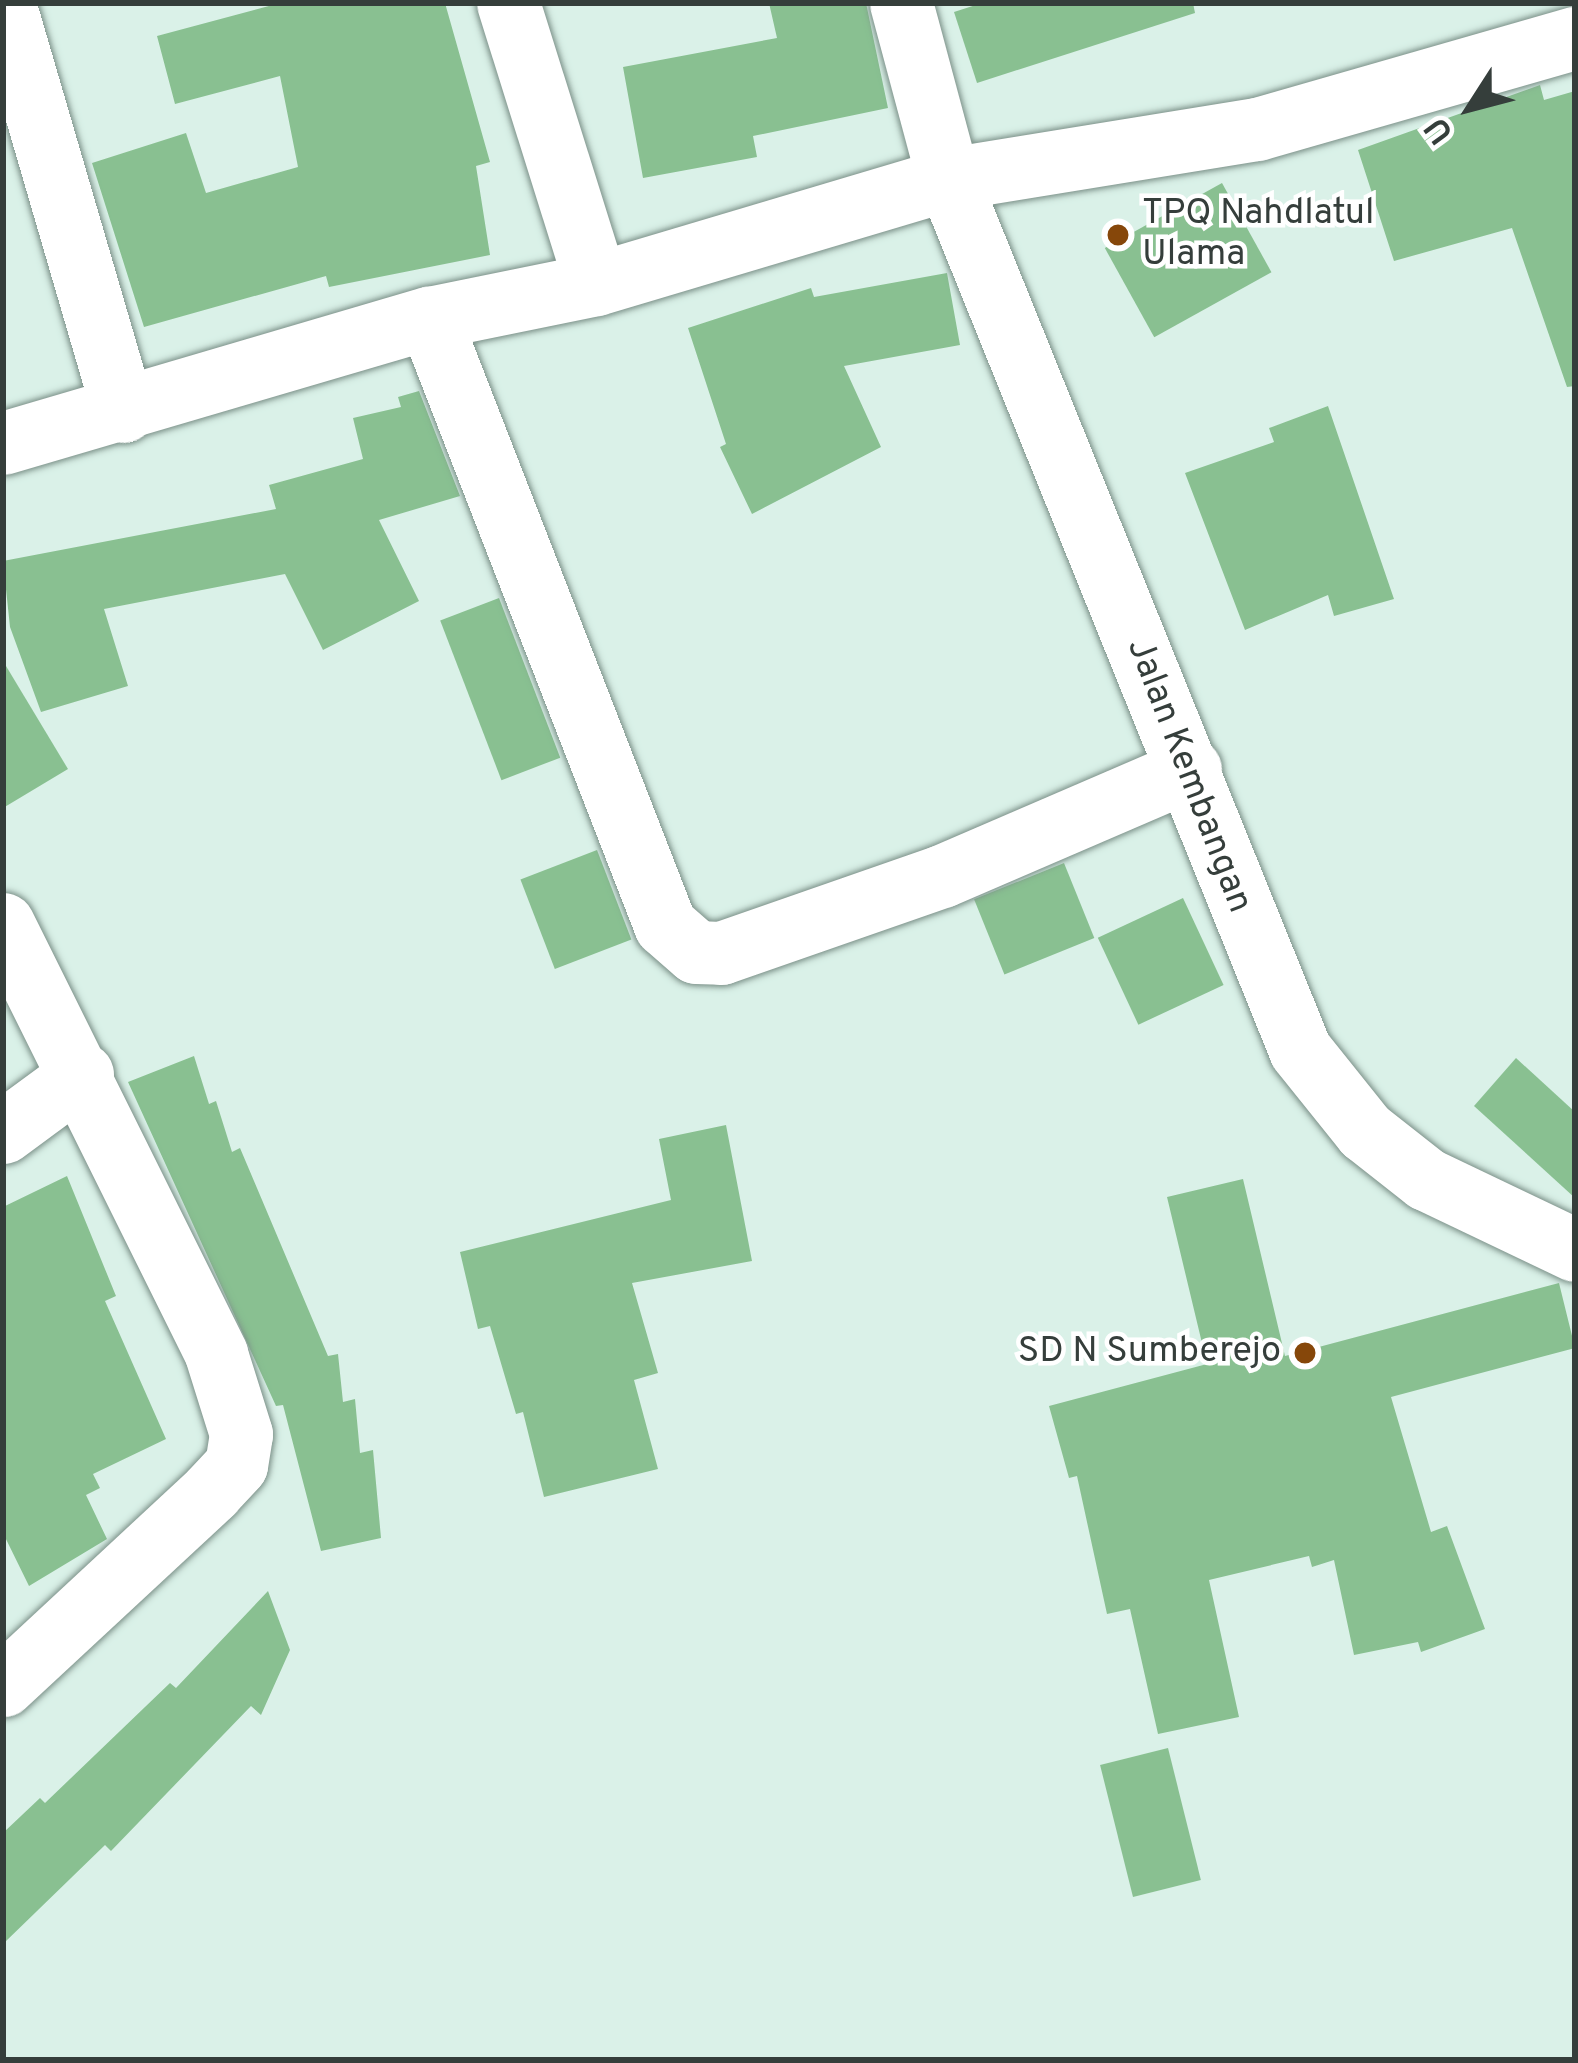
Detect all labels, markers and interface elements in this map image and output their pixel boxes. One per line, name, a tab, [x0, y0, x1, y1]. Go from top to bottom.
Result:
north arrow	[1410, 48, 1530, 168]
text: U	[1417, 107, 1465, 151]
place label: TPQ Nahdlatul Ulama	[1142, 192, 1375, 277]
marker: TPQ Nahdlatul Ulama	[1105, 222, 1131, 248]
street label: Jalan Kembangan	[1116, 633, 1260, 919]
place label: SD N Sumberejo	[1018, 1331, 1281, 1375]
marker: SD N Sumberejo	[1292, 1340, 1318, 1366]

